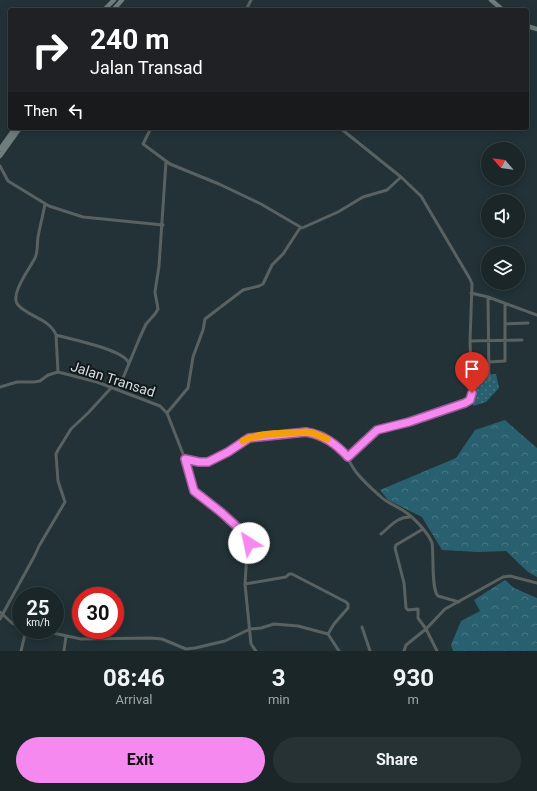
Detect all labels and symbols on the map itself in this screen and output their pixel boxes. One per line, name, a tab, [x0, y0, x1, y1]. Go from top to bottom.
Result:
north arrow	[481, 142, 525, 186]
pin	[455, 352, 489, 393]
street label: Jalan Transad	[69, 358, 157, 400]
position arrow	[228, 522, 270, 564]
speed limit sign: 30	[72, 587, 124, 639]

